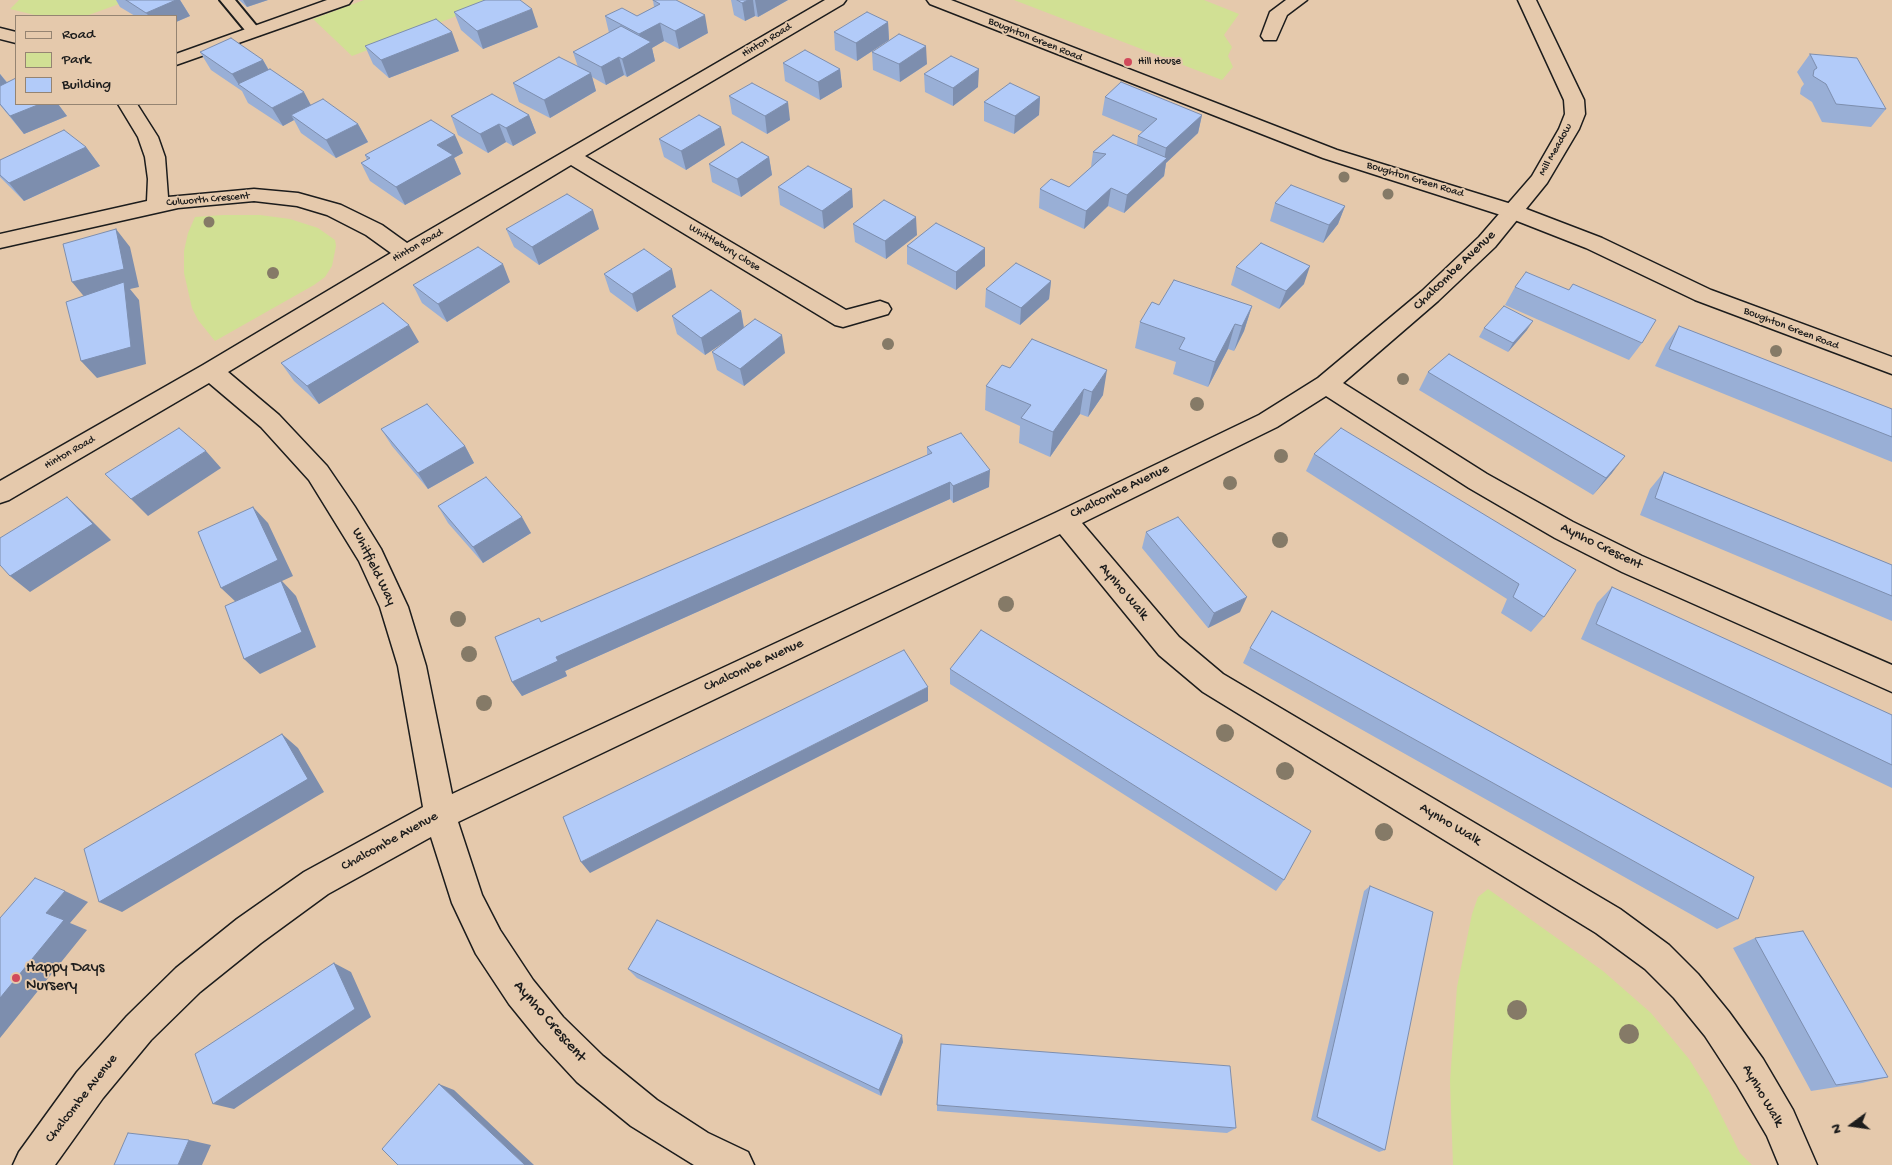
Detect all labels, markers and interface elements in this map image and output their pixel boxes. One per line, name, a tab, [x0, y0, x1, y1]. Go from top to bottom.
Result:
legend	[15, 15, 178, 105]
street label: Boughton Green Road	[986, 15, 1084, 65]
street label: Hinton Road	[740, 21, 794, 61]
text: Road	[62, 26, 95, 44]
text: Park	[62, 51, 91, 69]
place label: Hill House	[1138, 55, 1181, 69]
marker: Hill House	[1122, 56, 1134, 68]
text: Building	[62, 76, 111, 94]
street label: Mill Meadow	[1536, 122, 1576, 178]
street label: Boughton Green Road	[1365, 159, 1465, 201]
street label: Culworth Crescent	[166, 190, 250, 210]
street label: Whittlebury Close	[686, 221, 762, 275]
street label: Hinton Road	[390, 226, 446, 266]
street label: Chalcombe Avenue	[1410, 227, 1500, 315]
street label: Boughton Green Road	[1742, 305, 1840, 353]
street label: Hinton Road	[42, 433, 98, 473]
street label: Chalcombe Avenue	[1068, 461, 1172, 523]
street label: Aynho Crescent	[1557, 520, 1645, 574]
street label: Whitfield Way	[347, 526, 399, 608]
street label: Aynho Walk	[1094, 560, 1152, 624]
street label: Chalcombe Avenue	[702, 636, 806, 696]
street label: Aynho Walk	[1416, 800, 1484, 850]
street label: Chalcombe Avenue	[339, 808, 441, 876]
place label: Happy Days Nursery	[26, 959, 105, 997]
marker: Happy Days Nursery	[10, 972, 22, 984]
street label: Aynho Crescent	[508, 977, 590, 1067]
street label: Chalcombe Avenue	[42, 1051, 122, 1147]
street label: Aynho Walk	[1738, 1062, 1786, 1130]
north arrow	[1827, 1100, 1877, 1150]
text: N	[1828, 1122, 1846, 1135]

